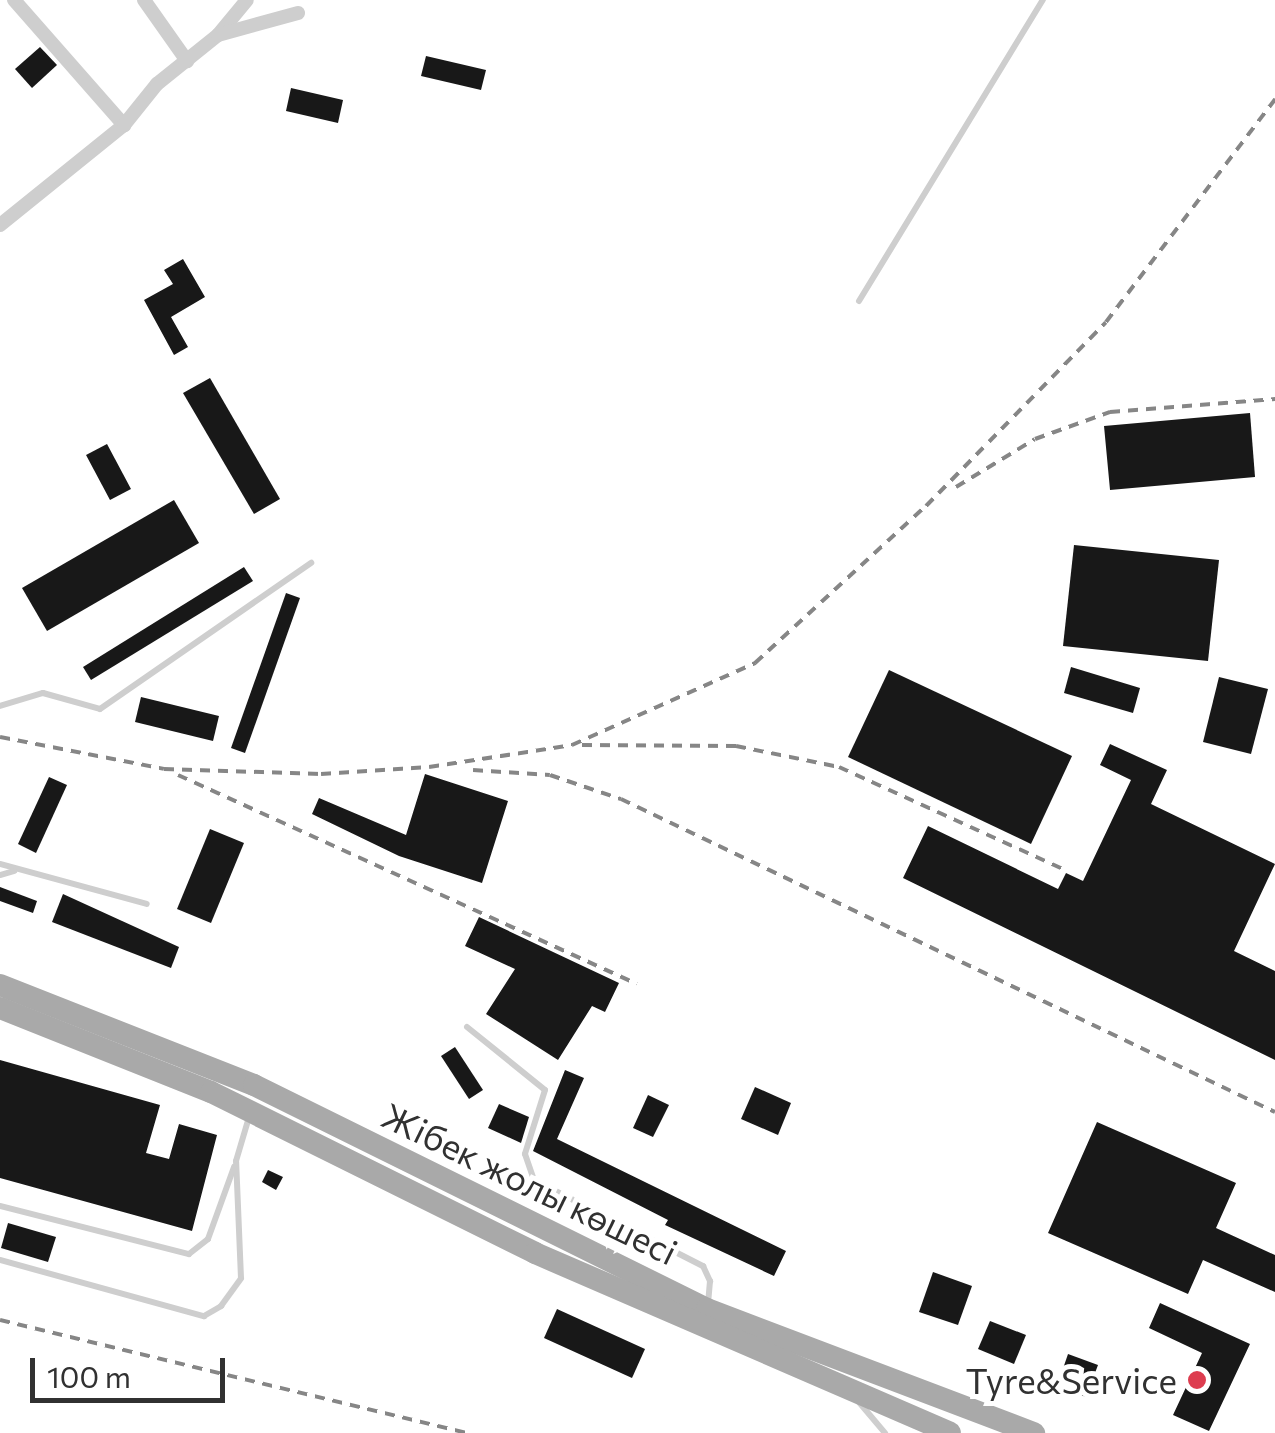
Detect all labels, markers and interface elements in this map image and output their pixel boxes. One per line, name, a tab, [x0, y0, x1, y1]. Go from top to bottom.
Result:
street label: Жібек жолы көшесі	[376, 1093, 684, 1273]
scale bar	[35, 1338, 230, 1400]
text: 100 m	[47, 1357, 131, 1394]
place label: Tyre&Service	[965, 1359, 1177, 1401]
marker: Tyre&Service	[1186, 1369, 1208, 1391]

